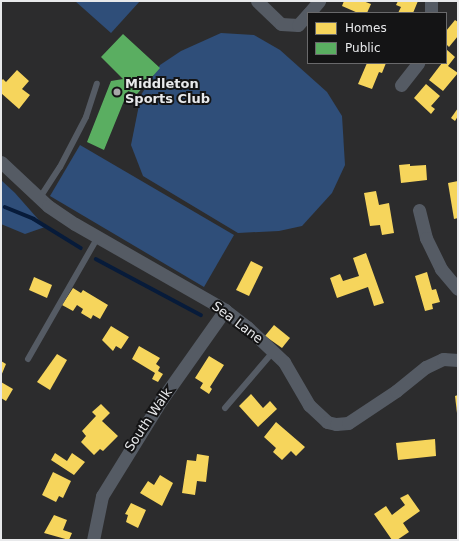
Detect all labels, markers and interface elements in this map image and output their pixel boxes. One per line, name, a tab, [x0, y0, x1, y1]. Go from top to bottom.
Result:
legend	[307, 12, 447, 64]
text: Homes	[345, 21, 387, 35]
text: Public	[345, 41, 381, 55]
place label: Middleton Sports Club	[125, 77, 210, 108]
marker: Middleton Sports Club	[112, 87, 122, 97]
street label: Sea Lane	[208, 299, 266, 347]
street label: South Walk	[122, 385, 176, 455]

